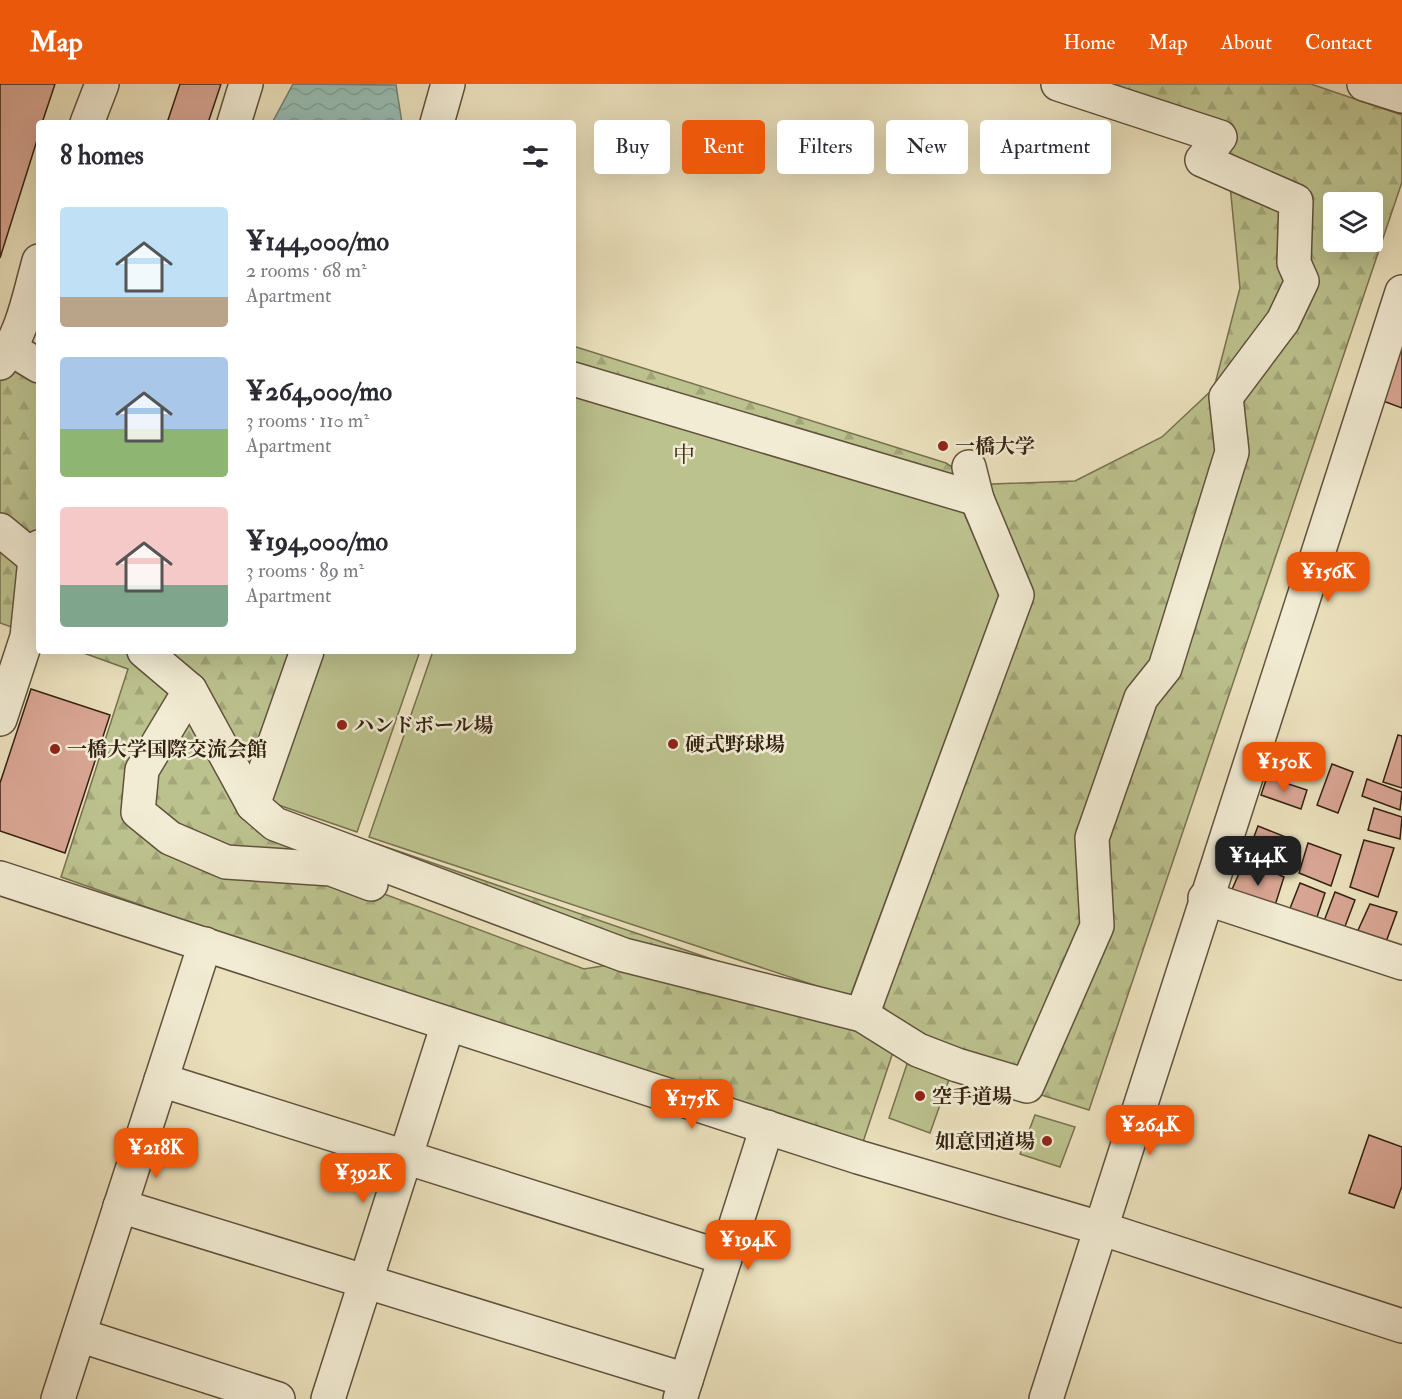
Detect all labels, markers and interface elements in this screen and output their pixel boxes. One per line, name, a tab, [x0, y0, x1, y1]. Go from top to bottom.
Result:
text: Map	[30, 25, 83, 60]
text: Home	[1063, 29, 1115, 56]
text: Map	[1148, 29, 1188, 56]
text: About	[1221, 29, 1272, 56]
text: Contact	[1305, 29, 1372, 56]
chip: Buy	[594, 120, 670, 174]
chip: Rent	[682, 120, 765, 174]
chip: Filters	[777, 120, 874, 174]
chip: New	[886, 120, 968, 174]
chip: Apartment	[980, 120, 1111, 174]
text: 8 homes	[60, 140, 144, 172]
icon: filters	[519, 140, 552, 173]
map controls	[1323, 192, 1383, 252]
button: layers	[1323, 192, 1383, 252]
text: ¥144,000/mo	[246, 226, 389, 258]
icon: home	[108, 231, 180, 303]
text: 2 rooms · 68 m²	[246, 258, 367, 283]
text: Apartment	[246, 283, 331, 308]
text: ¥264,000/mo	[246, 376, 392, 408]
icon: home	[108, 381, 180, 453]
text: 3 rooms · 110 m²	[246, 408, 369, 433]
text: Apartment	[246, 433, 331, 458]
place label: 一橋大学	[955, 434, 1035, 459]
marker: 一橋大学	[936, 439, 950, 453]
district label: 中	[673, 441, 695, 469]
text: ¥194,000/mo	[246, 526, 388, 558]
icon: home	[108, 531, 180, 603]
pin: ¥156K	[1286, 552, 1370, 603]
text: 3 rooms · 89 m²	[246, 558, 364, 583]
text: ¥156K	[1301, 559, 1355, 584]
text: Apartment	[246, 583, 331, 608]
place label: ハンドボール場	[354, 713, 494, 738]
marker: ハンドボール場	[335, 718, 349, 732]
place label: 硬式野球場	[685, 732, 785, 757]
place label: 一橋大学国際交流会館	[67, 737, 267, 762]
marker: 硬式野球場	[666, 737, 680, 751]
marker: 一橋大学国際交流会館	[48, 742, 62, 756]
pin: ¥150K	[1242, 742, 1326, 793]
text: ¥150K	[1257, 749, 1311, 774]
pin: ¥144K	[1216, 836, 1300, 887]
text: ¥144K	[1229, 843, 1287, 868]
pin: ¥175K	[650, 1079, 734, 1130]
place label: 空手道場	[932, 1084, 1012, 1109]
text: ¥175K	[665, 1086, 719, 1111]
marker: 空手道場	[913, 1089, 927, 1103]
pin: ¥264K	[1108, 1105, 1192, 1156]
text: ¥264K	[1120, 1112, 1180, 1137]
pin: ¥218K	[114, 1128, 198, 1179]
place label: 如意団道場	[935, 1129, 1035, 1154]
marker: 如意団道場	[1040, 1134, 1054, 1148]
text: ¥218K	[128, 1135, 184, 1160]
pin: ¥392K	[321, 1153, 405, 1204]
text: ¥392K	[334, 1160, 392, 1185]
pin: ¥194K	[706, 1220, 790, 1271]
text: ¥194K	[719, 1227, 777, 1252]

